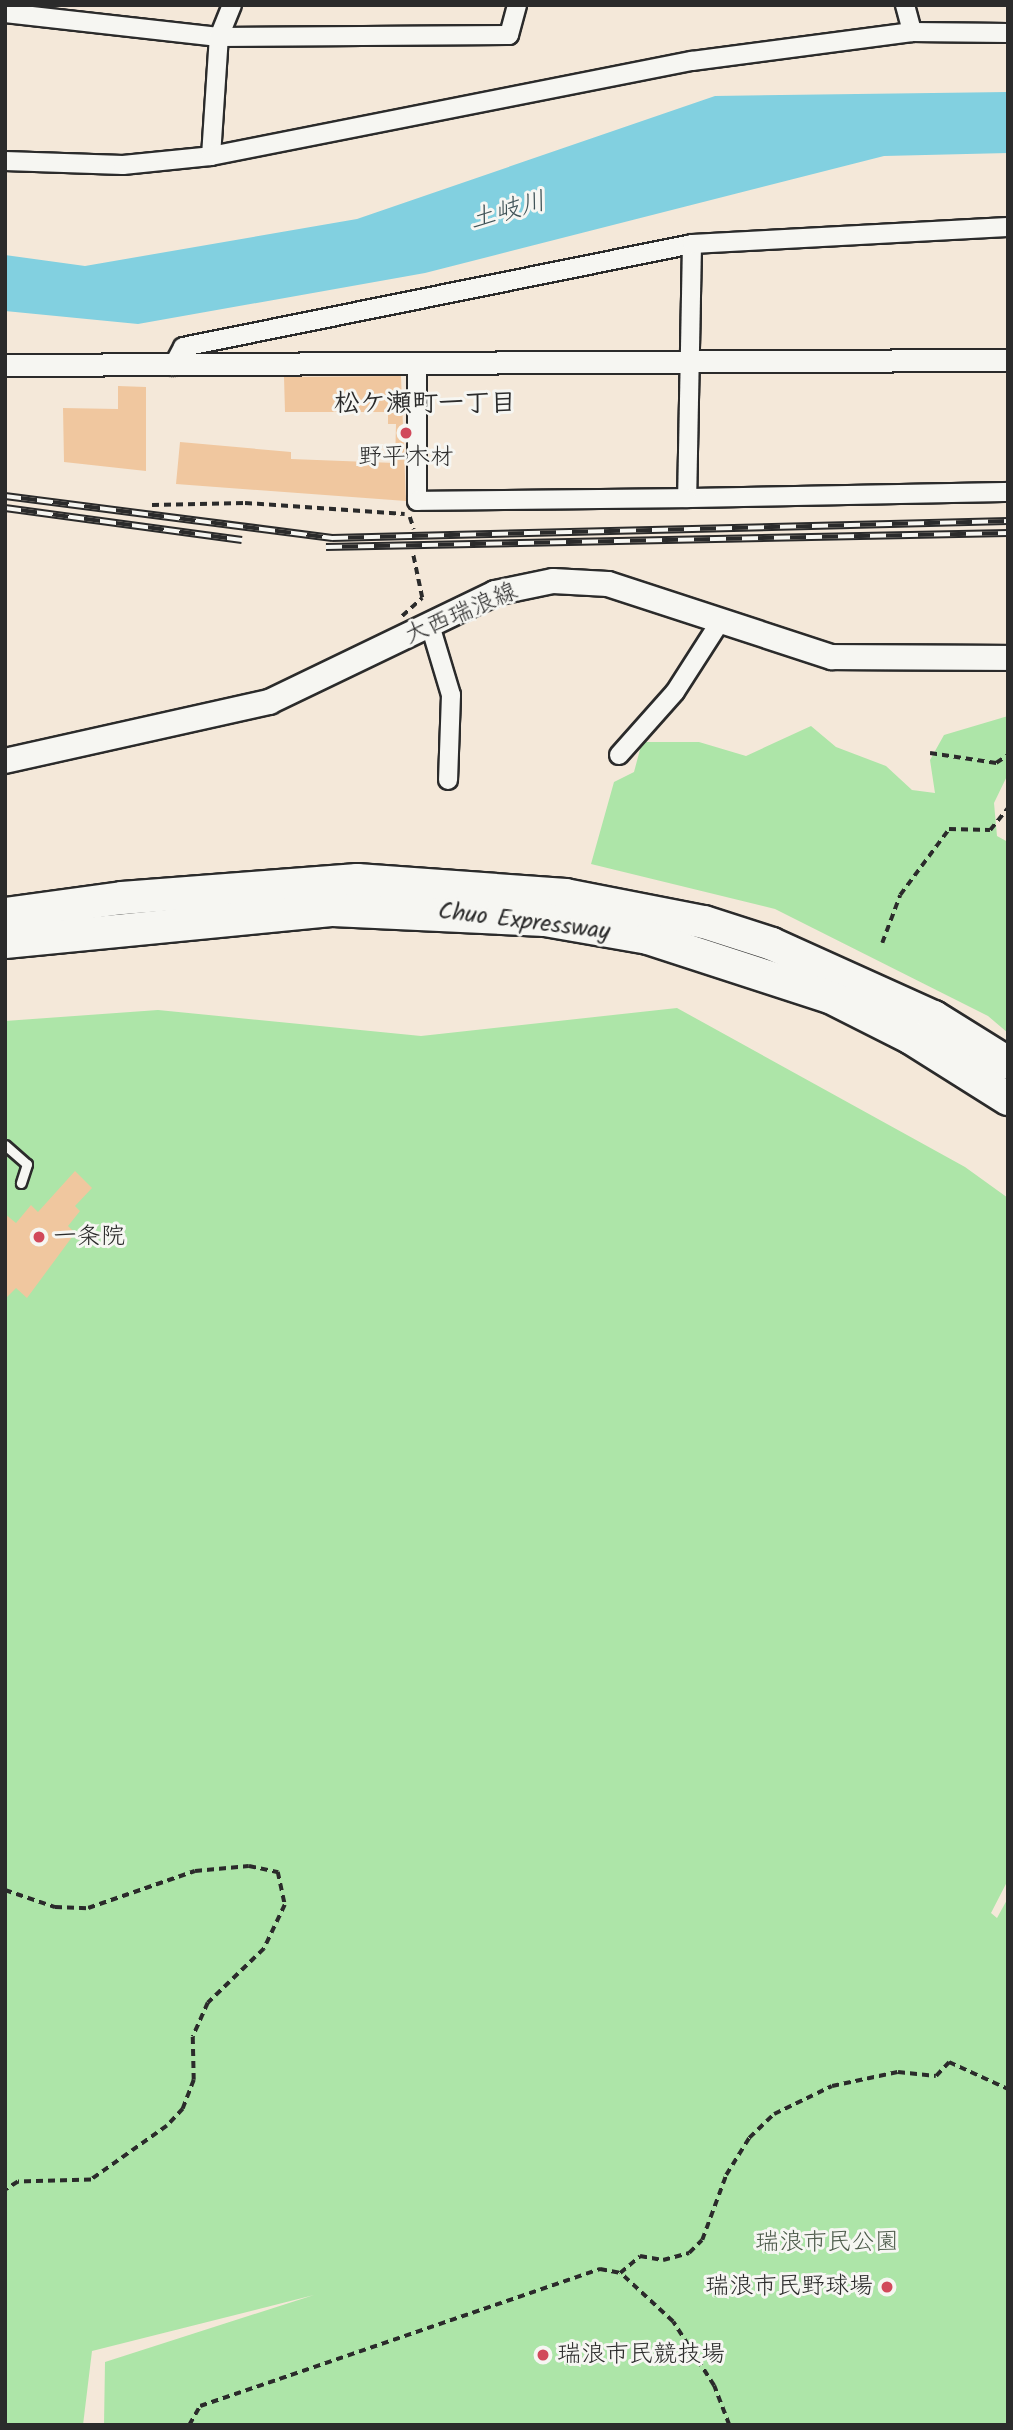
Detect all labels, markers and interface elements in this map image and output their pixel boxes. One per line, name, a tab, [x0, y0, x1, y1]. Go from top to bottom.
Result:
water label: 土岐川	[466, 187, 550, 237]
district label: 松ケ瀬町一丁目	[334, 389, 516, 421]
marker: 野平木材	[398, 425, 414, 441]
place label: 野平木材	[358, 444, 454, 472]
street label: 大西瑞浪線	[400, 577, 522, 651]
street label: Chuo Expressway	[436, 897, 612, 947]
place label: 一条院	[53, 1223, 125, 1251]
marker: 一条院	[31, 1229, 47, 1245]
park label: 瑞浪市民公園	[755, 2229, 899, 2257]
place label: 瑞浪市民野球場	[705, 2273, 873, 2301]
marker: 瑞浪市民野球場	[879, 2279, 895, 2295]
place label: 瑞浪市民競技場	[557, 2341, 725, 2369]
marker: 瑞浪市民競技場	[535, 2347, 551, 2363]

